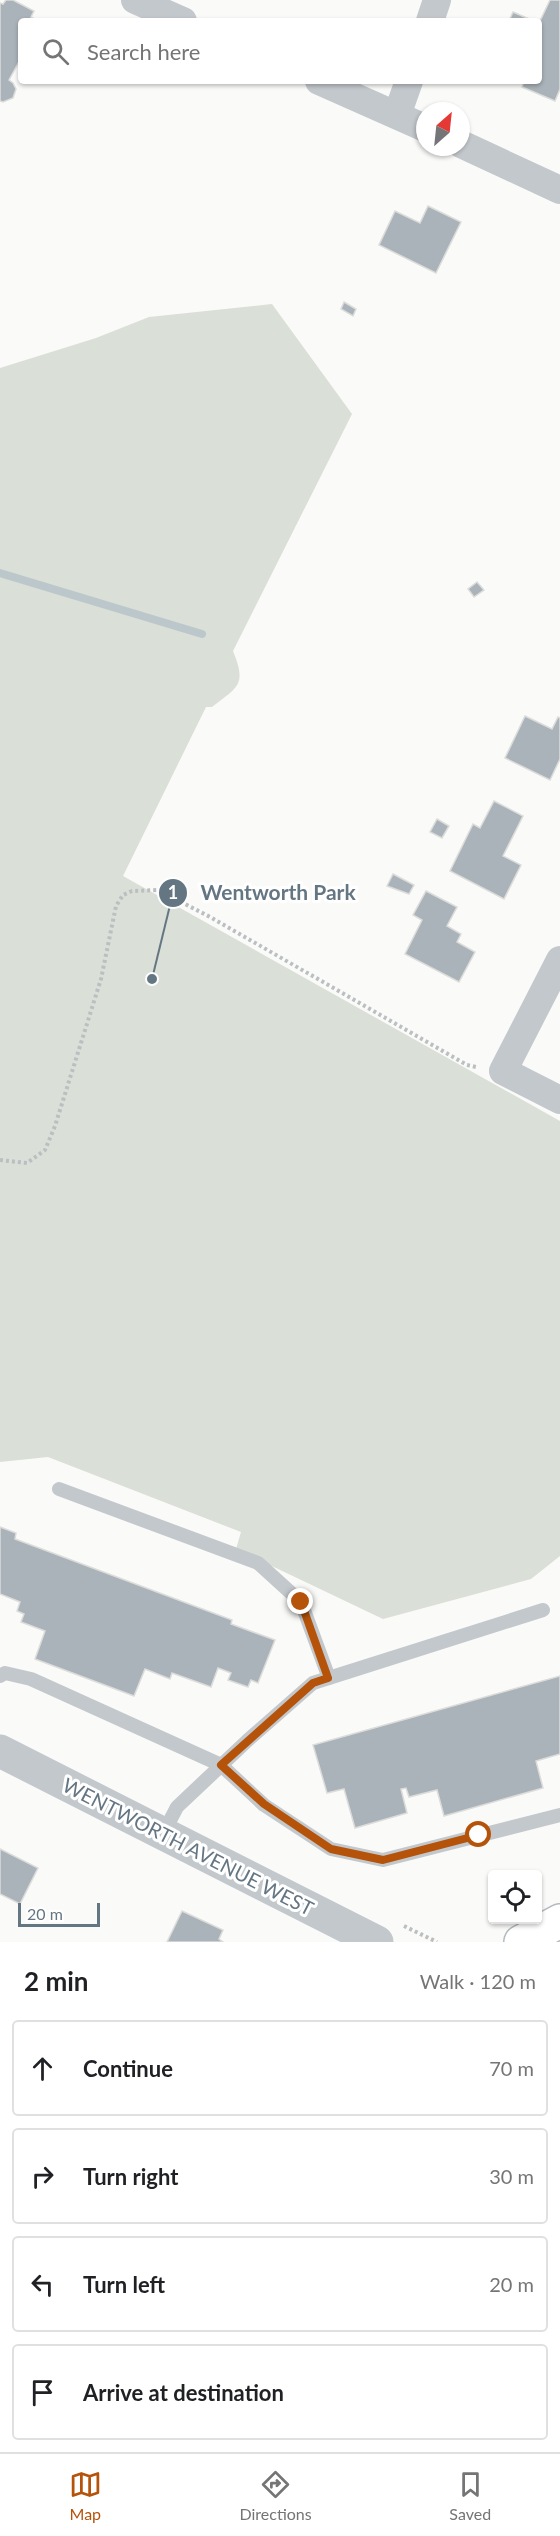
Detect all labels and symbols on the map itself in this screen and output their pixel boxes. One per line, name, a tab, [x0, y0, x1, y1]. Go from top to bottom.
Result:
north arrow	[416, 102, 470, 156]
callout: Wentworth Park	[158, 873, 368, 912]
text: Wentworth Park	[200, 879, 356, 904]
text: 1	[168, 881, 178, 903]
route end	[287, 1588, 313, 1614]
street label: WENTWORTH AVENUE WEST	[59, 1772, 318, 1920]
route start	[465, 1821, 491, 1847]
scale bar	[18, 1900, 100, 1928]

